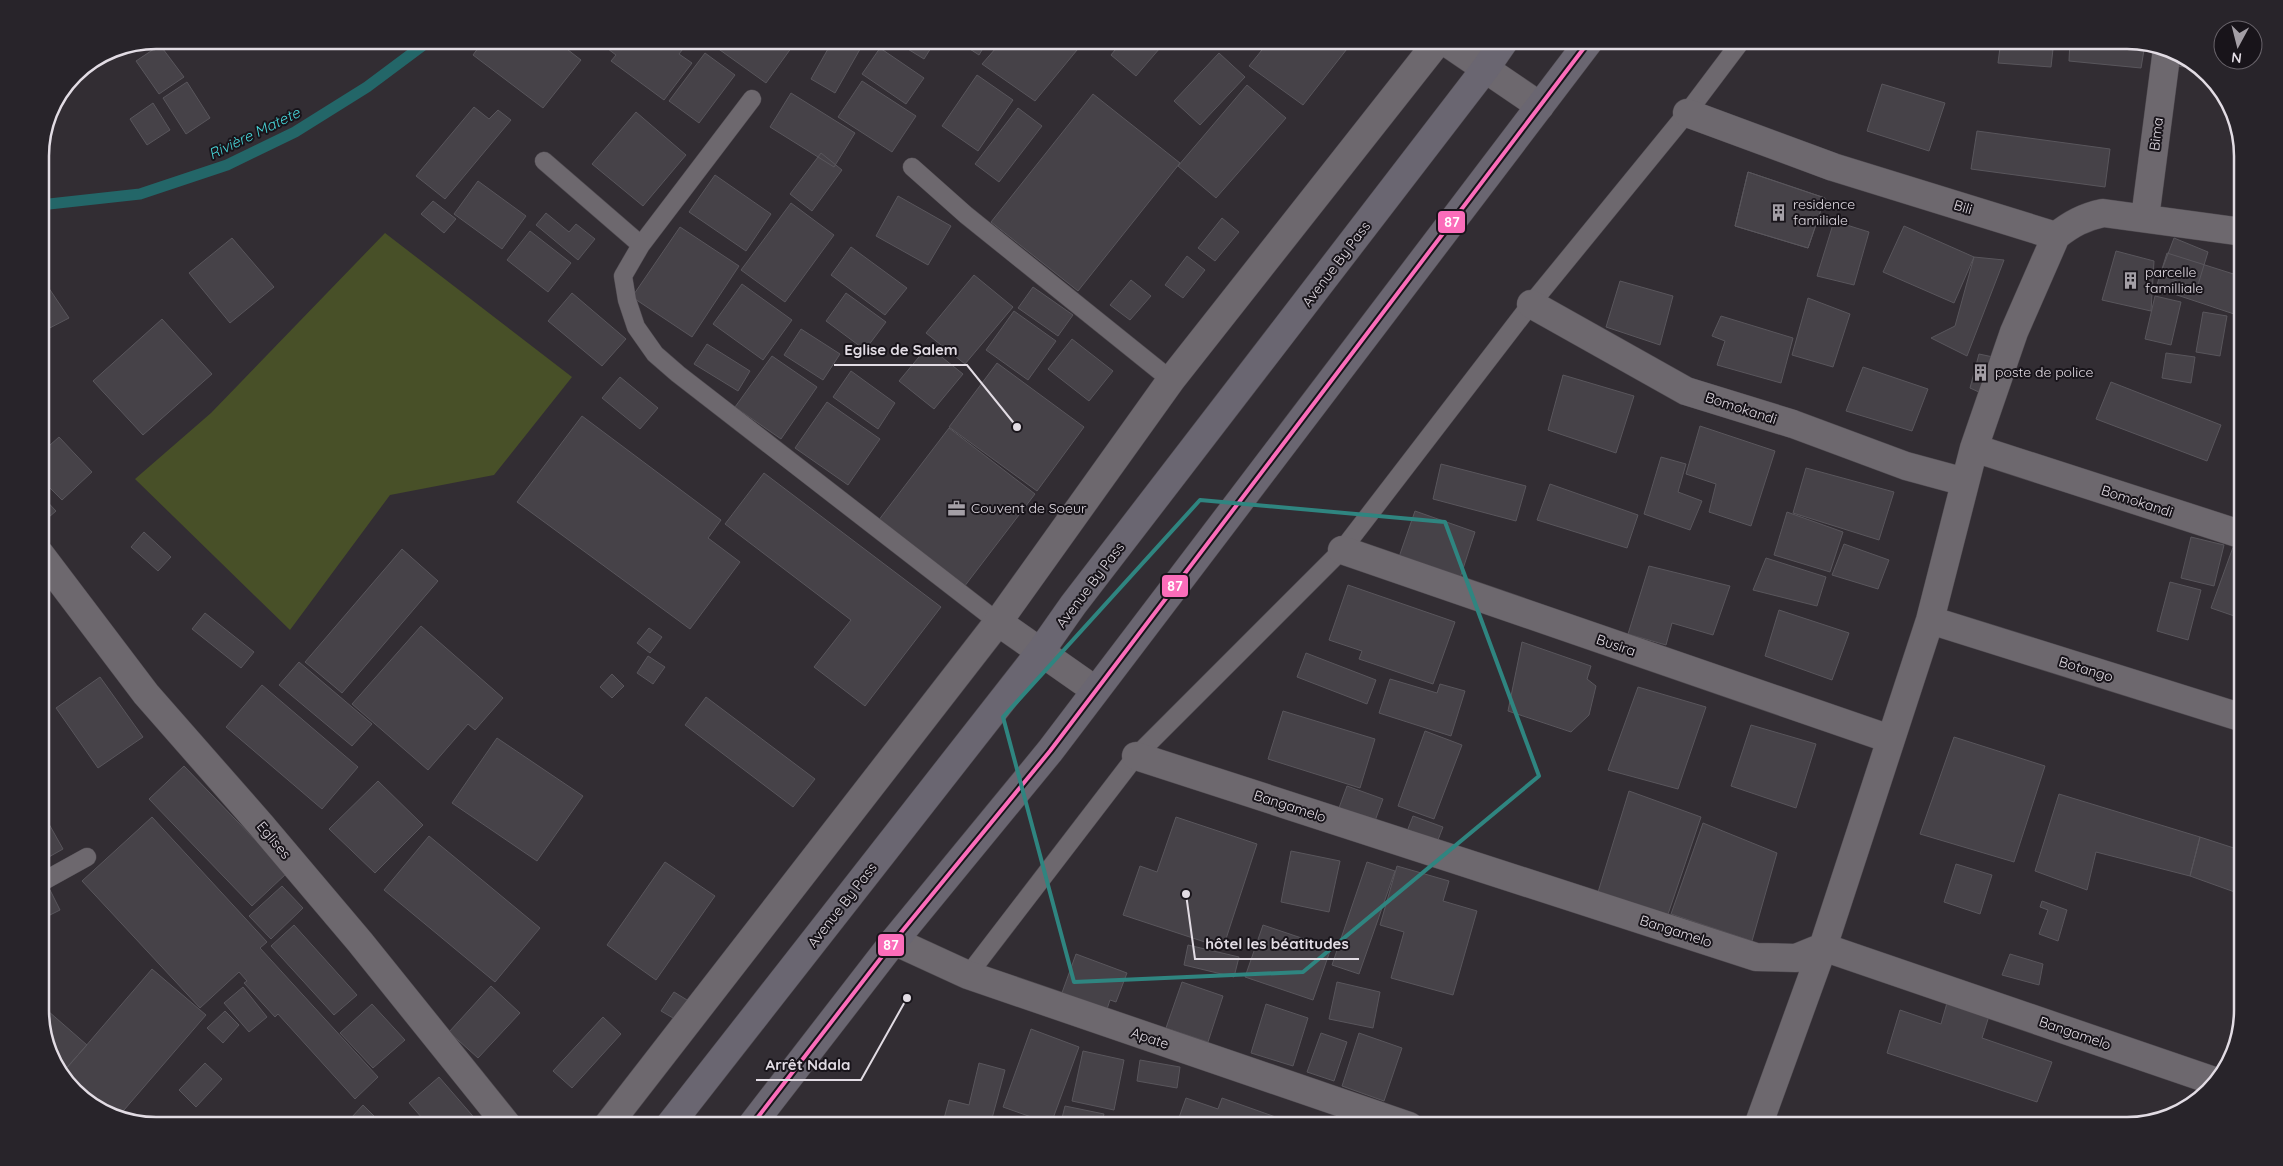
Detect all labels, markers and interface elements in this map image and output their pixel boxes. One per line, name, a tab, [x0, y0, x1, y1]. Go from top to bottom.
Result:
north arrow	[2213, 20, 2263, 70]
text: N	[2230, 48, 2243, 67]
water label: Rivière Matete	[205, 102, 303, 163]
street label: Bima	[2145, 116, 2167, 152]
place label: residence familiale	[1793, 195, 1855, 229]
street label: Bili	[1952, 196, 1974, 218]
building icon: residence familiale	[1769, 202, 1789, 222]
line badge: 87	[1437, 210, 1466, 234]
text: 87	[1444, 213, 1460, 231]
street label: Avenue By Pass	[1298, 218, 1374, 310]
place label: parcelle familliale	[2145, 263, 2203, 297]
building icon: parcelle familliale	[2121, 270, 2141, 290]
callout: Eglise de Salem	[834, 335, 967, 365]
text: Eglise de Salem	[844, 340, 958, 359]
building icon: poste de police	[1971, 362, 1991, 382]
place label: poste de police	[1995, 363, 2094, 381]
street label: Bomokandi	[1703, 388, 1779, 428]
street label: Bomokandi	[2099, 481, 2175, 521]
office icon: Couvent de Soeur	[947, 498, 967, 518]
place label: Couvent de Soeur	[971, 499, 1087, 517]
street label: Avenue By Pass	[1052, 539, 1128, 631]
line badge: 87	[1161, 574, 1189, 598]
text: 87	[1167, 577, 1183, 595]
street label: Busira	[1594, 630, 1638, 660]
street label: Botango	[2057, 652, 2115, 686]
street label: Bangamelo	[1252, 786, 1328, 826]
street label: Eglises	[253, 817, 295, 863]
street label: Avenue By Pass	[803, 859, 881, 951]
street label: Bangamelo	[1638, 911, 1714, 951]
callout: hôtel les béatitudes	[1195, 929, 1359, 959]
line badge: 87	[877, 933, 905, 957]
text: hôtel les béatitudes	[1205, 934, 1349, 953]
text: 87	[883, 936, 899, 954]
street label: Bangamelo	[2037, 1012, 2113, 1054]
street label: Apate	[1129, 1023, 1171, 1053]
callout: Arrêt Ndala	[756, 1050, 861, 1080]
text: Arrêt Ndala	[766, 1055, 850, 1074]

